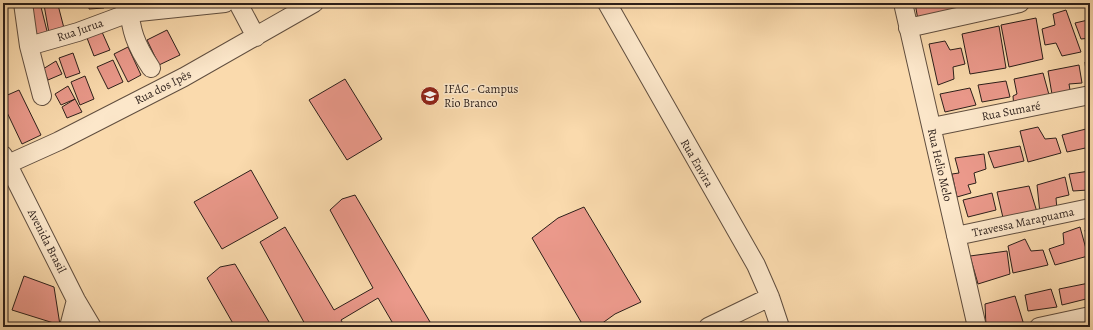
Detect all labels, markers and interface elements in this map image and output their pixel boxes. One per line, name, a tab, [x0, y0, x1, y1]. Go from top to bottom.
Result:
street label: Rua Jurua	[55, 14, 106, 45]
street label: Rua dos Ipês	[132, 66, 194, 108]
place label: IFAC - Campus Rio Branco	[444, 81, 518, 111]
school or university icon: IFAC - Campus Rio Branco	[419, 85, 441, 107]
street label: Rua Sumaré	[980, 97, 1042, 125]
street label: Rua Helio Melo	[924, 127, 956, 203]
street label: Rua Envira	[677, 136, 717, 190]
street label: Travessa Marapuama	[971, 203, 1076, 241]
street label: Avenida Brasil	[24, 205, 70, 276]

